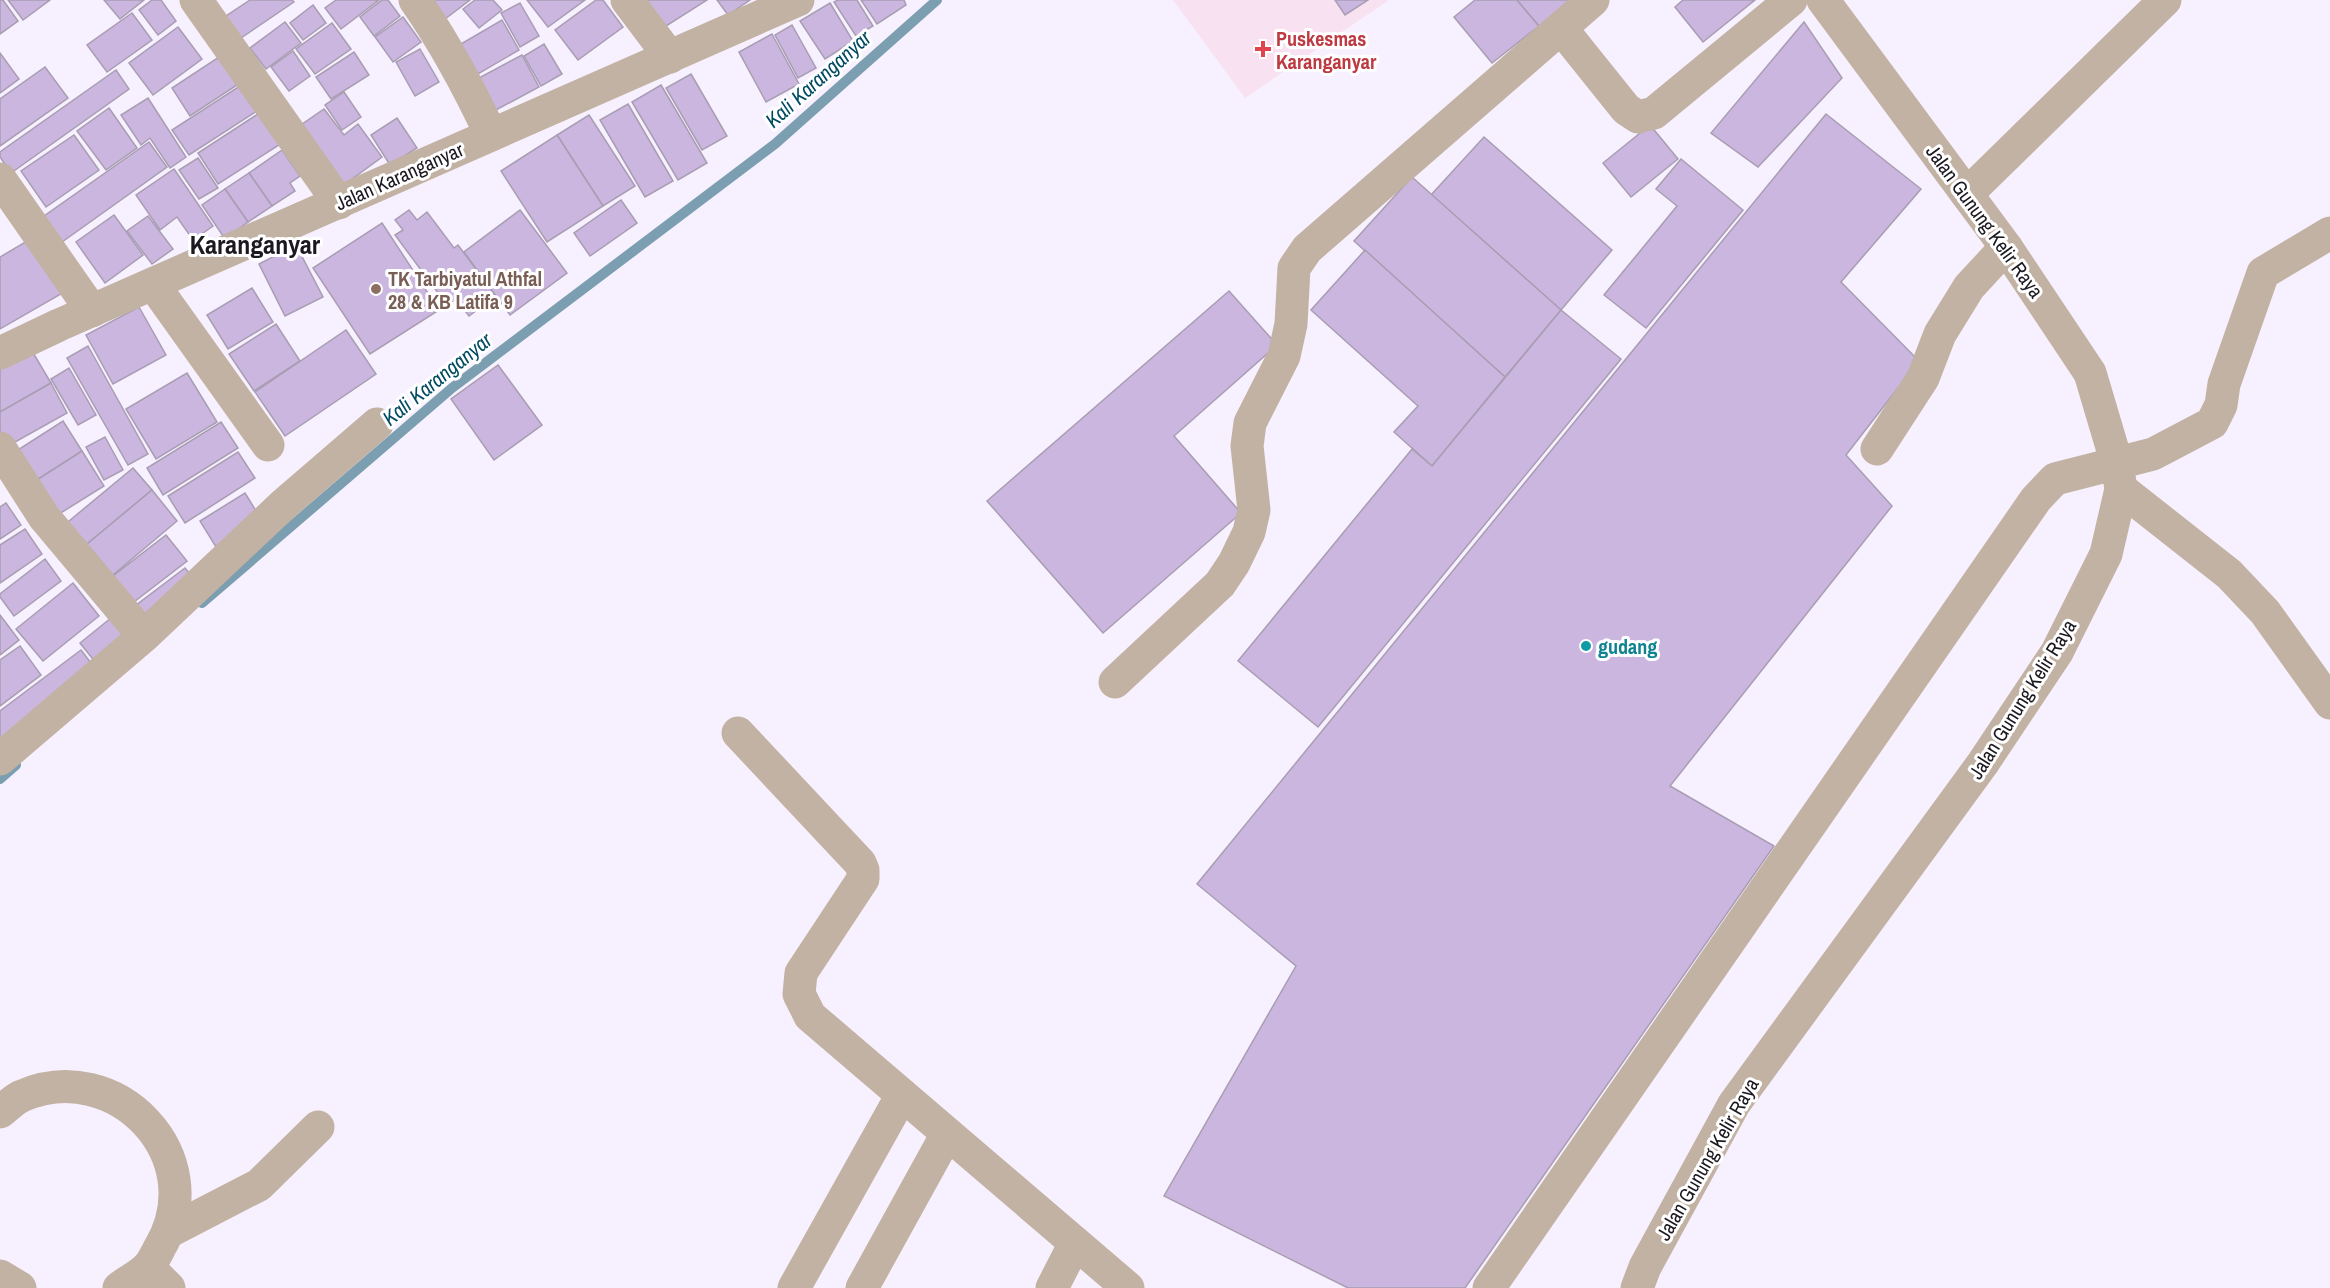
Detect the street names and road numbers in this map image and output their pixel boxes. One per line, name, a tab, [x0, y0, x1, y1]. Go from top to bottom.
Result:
street label: Jalan Karanganyar	[331, 135, 468, 216]
street label: Jalan Gunung Kelir Raya	[1920, 139, 2050, 303]
street label: Jalan Gunung Kelir Raya	[1962, 614, 2082, 784]
street label: Jalan Gunung Kelir Raya	[1649, 1073, 1765, 1245]

